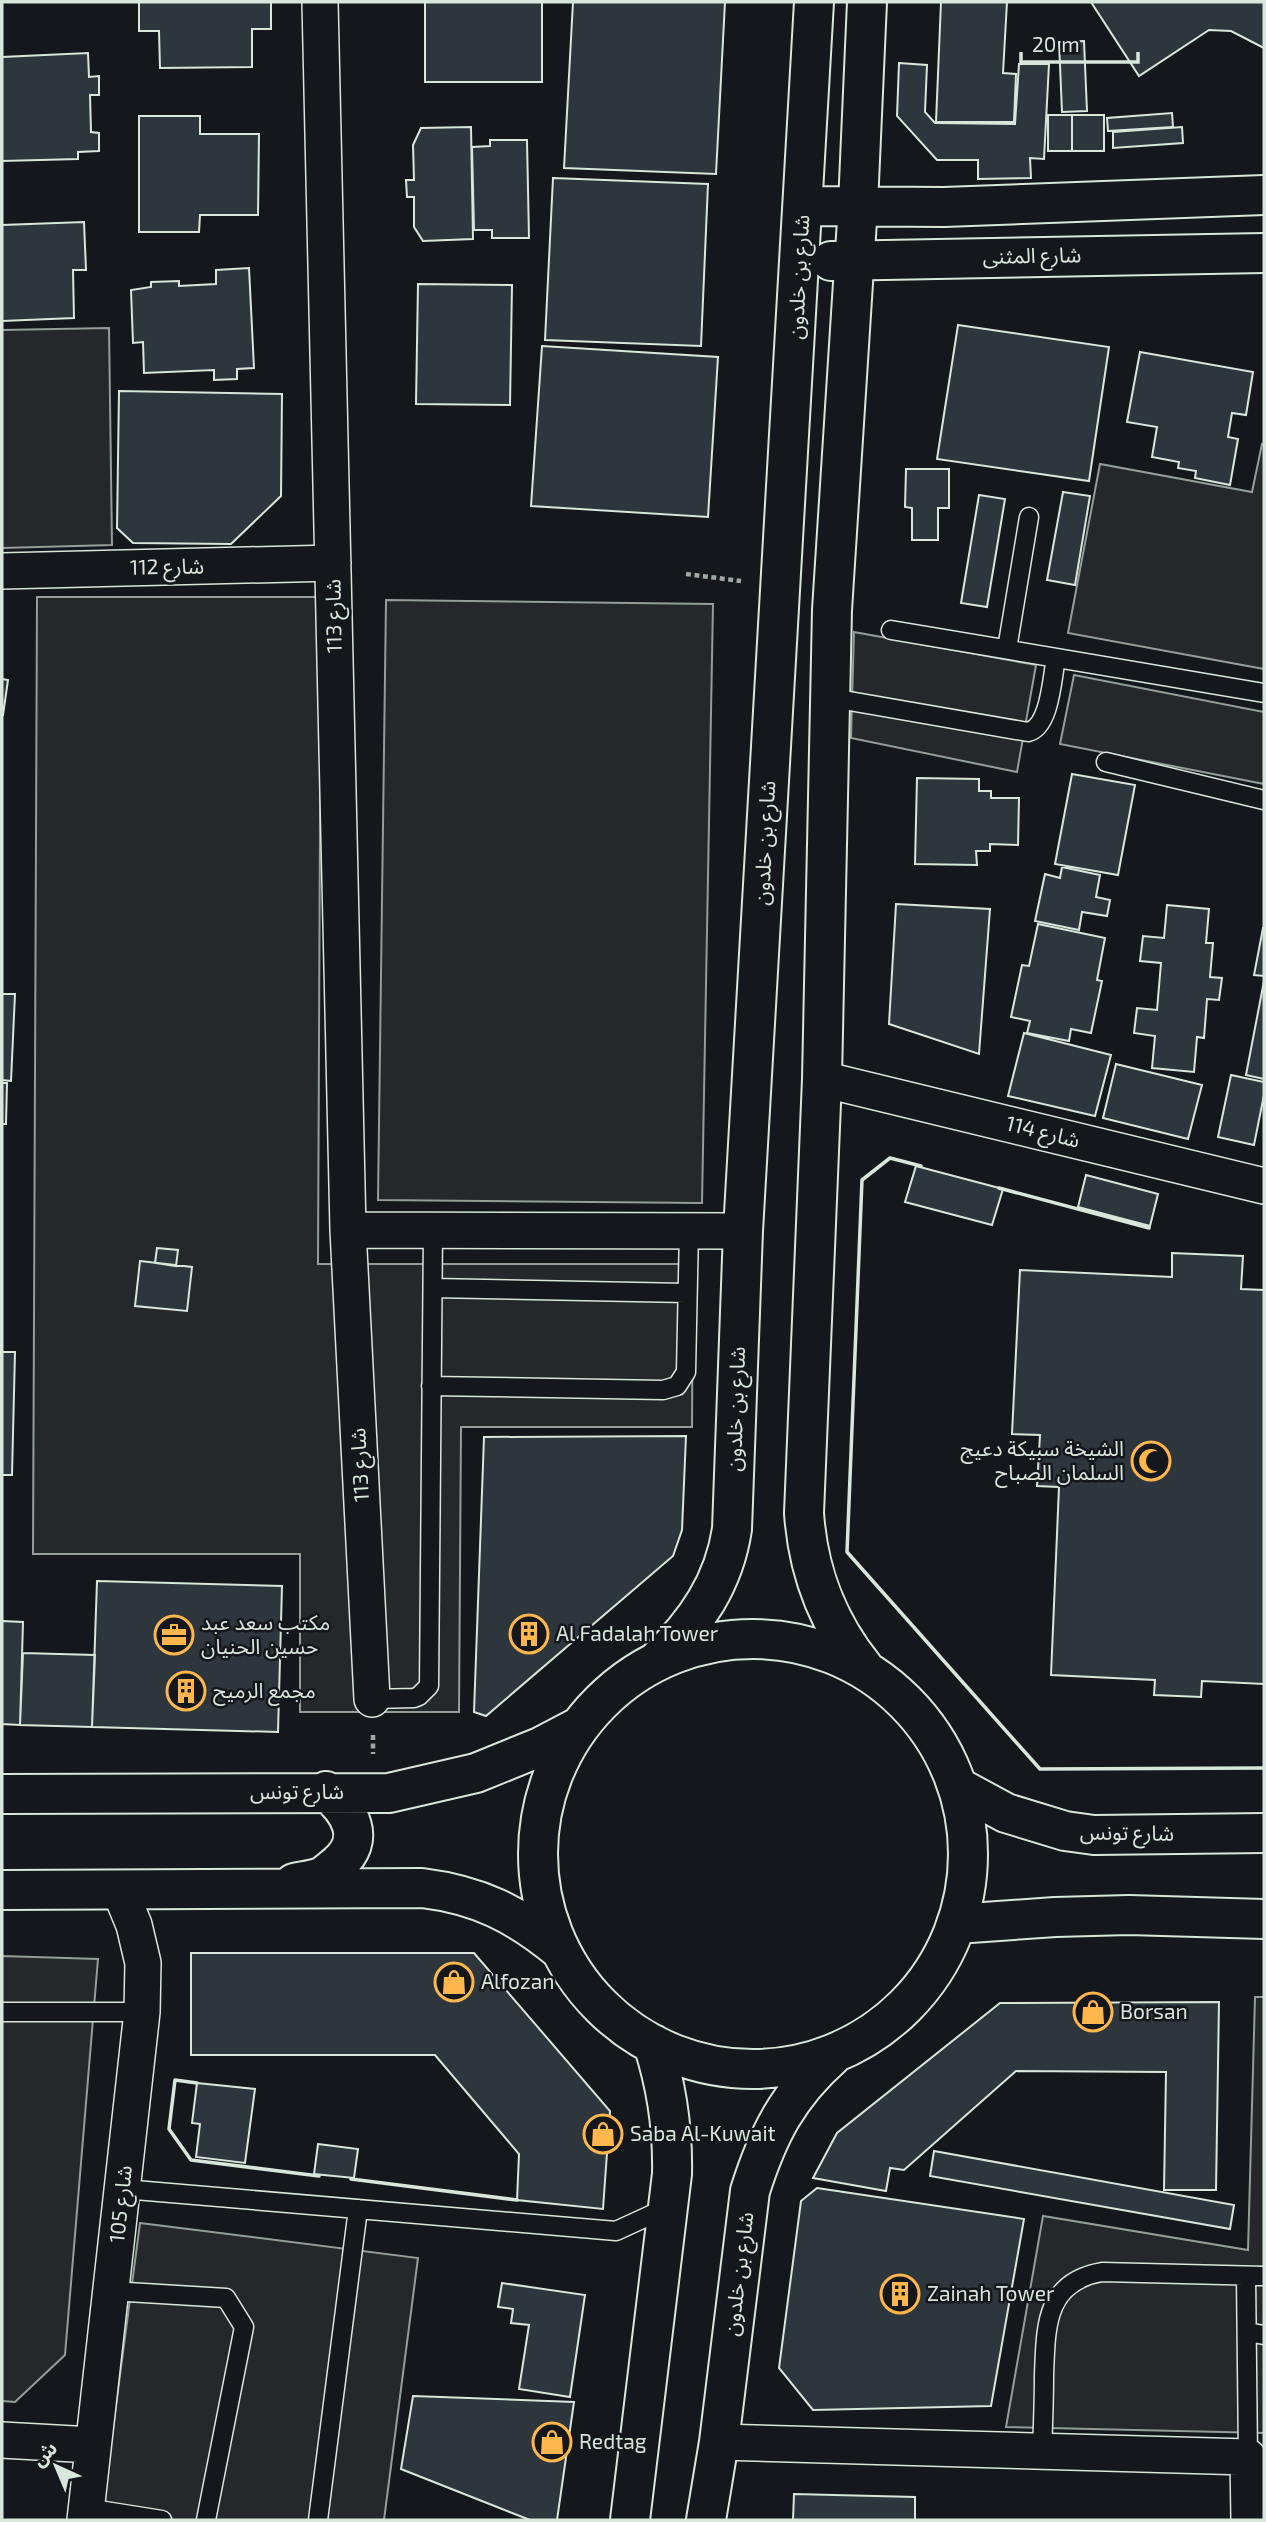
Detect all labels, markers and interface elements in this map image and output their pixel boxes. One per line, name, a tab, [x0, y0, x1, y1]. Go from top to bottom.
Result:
scale bar	[1021, 21, 1138, 65]
text: 20 m	[1032, 31, 1080, 56]
street label: شارع بن خلدون	[782, 214, 817, 340]
street label: شارع المثنى	[982, 241, 1082, 272]
street label: شارع 112	[130, 552, 204, 583]
street label: شارع 113	[319, 579, 350, 653]
street label: شارع بن خلدون	[748, 780, 783, 906]
street label: شارع 114	[1003, 1109, 1083, 1156]
street label: شارع بن خلدون	[720, 1346, 753, 1472]
street label: شارع 113	[344, 1427, 377, 1503]
place label: الشيخة سبيكة دعيج السلمان الصباح	[960, 1435, 1124, 1488]
mosque icon: الشيخة سبيكة دعيج السلمان الصباح	[1130, 1440, 1172, 1482]
place label: مكتب سعد عبد حسين الحنيان	[201, 1609, 330, 1659]
building icon: Al Fadalah Tower	[508, 1613, 550, 1655]
office icon: مكتب سعد عبد حسين الحنيان	[153, 1614, 195, 1656]
place label: Al Fadalah Tower	[556, 1620, 719, 1645]
building icon: مجمع الرميح	[165, 1670, 207, 1712]
place label: مجمع الرميح	[213, 1677, 316, 1706]
street label: شارع تونس	[250, 1778, 344, 1807]
street label: شارع تونس	[1080, 1818, 1174, 1849]
shop icon: Alfozan	[433, 1961, 475, 2003]
place label: Alfozan	[481, 1968, 554, 1993]
shop icon: Borsan	[1072, 1991, 1114, 2033]
place label: Borsan	[1120, 1998, 1188, 2023]
shop icon: Saba Al-Kuwait	[582, 2113, 624, 2155]
place label: Saba Al-Kuwait	[630, 2120, 776, 2145]
street label: شارع 105	[103, 2164, 140, 2244]
street label: شارع بن خلدون	[717, 2210, 761, 2338]
building icon: Zainah Tower	[879, 2273, 921, 2315]
place label: Zainah Tower	[927, 2280, 1055, 2305]
shop icon: Redtag	[531, 2421, 573, 2463]
place label: Redtag	[579, 2428, 647, 2453]
north arrow	[21, 2431, 91, 2501]
text: ش	[26, 2436, 61, 2471]

